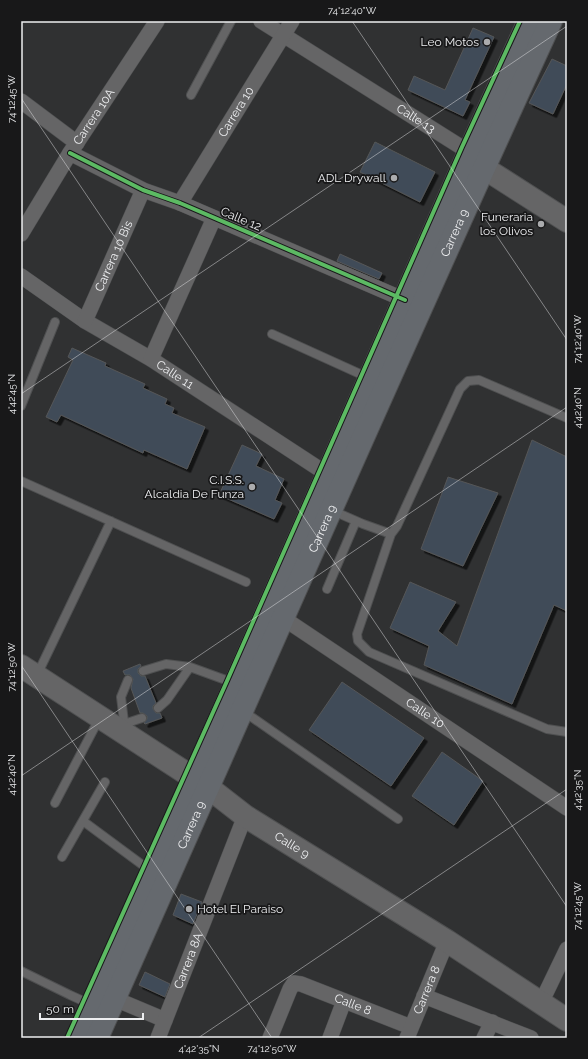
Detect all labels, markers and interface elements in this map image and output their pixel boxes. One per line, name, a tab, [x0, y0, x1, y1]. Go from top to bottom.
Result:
text: 74°12'40"W	[328, 5, 377, 16]
place label: Leo Motos	[421, 35, 479, 49]
marker: Leo Motos	[482, 37, 492, 47]
text: 74°12'45"W	[6, 75, 17, 123]
street label: Carrera 10	[215, 84, 257, 140]
street label: Carrera 10A	[70, 86, 117, 148]
street label: Calle 13	[394, 101, 438, 136]
place label: ADL Drywall	[318, 171, 387, 185]
marker: ADL Drywall	[389, 173, 399, 183]
street label: Calle 12	[219, 204, 263, 234]
street label: Carrera 9	[438, 207, 471, 259]
place label: Funeraria los Olivos	[480, 210, 533, 238]
street label: Carrera 10 Bis	[92, 218, 136, 294]
marker: Funeraria los Olivos	[536, 219, 546, 229]
text: 74°12'40"W	[572, 314, 583, 363]
street label: Calle 11	[154, 357, 196, 392]
text: 4°42'45"N	[6, 374, 17, 414]
text: 4°42'40"N	[572, 387, 583, 429]
place label: C.I.S.S. Alcaldia De Funza	[145, 473, 244, 501]
marker: C.I.S.S. Alcaldia De Funza	[247, 482, 257, 492]
street label: Carrera 9	[306, 503, 339, 555]
text: 74°12'50"W	[6, 642, 17, 692]
street label: Calle 10	[403, 695, 447, 731]
text: 4°42'40"N	[6, 754, 17, 796]
text: 4°42'35"N	[572, 769, 583, 811]
street label: Carrera 9	[175, 799, 208, 851]
street label: Calle 9	[272, 829, 312, 861]
text: 74°12'45"W	[572, 882, 583, 930]
place label: Hotel El Paraiso	[197, 902, 283, 916]
marker: Hotel El Paraiso	[184, 904, 194, 914]
street label: Carrera 8A	[171, 931, 206, 991]
street label: Carrera 8	[411, 964, 443, 1016]
street label: Calle 8	[332, 991, 373, 1018]
scale bar	[40, 995, 143, 1021]
text: 50 m	[46, 1002, 74, 1016]
text: 4°42'35"N	[178, 1043, 220, 1054]
text: 74°12'50"W	[248, 1043, 297, 1054]

